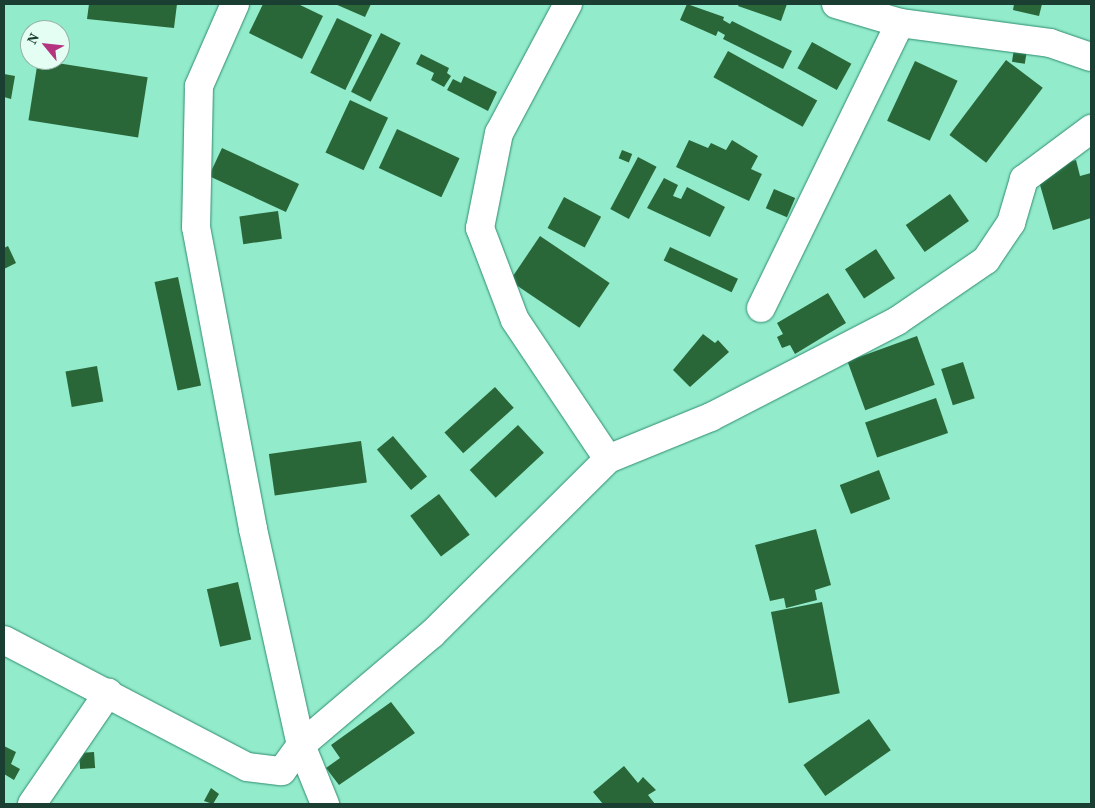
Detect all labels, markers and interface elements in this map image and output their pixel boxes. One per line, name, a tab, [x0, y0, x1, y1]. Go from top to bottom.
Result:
north arrow	[20, 20, 70, 70]
text: N	[21, 29, 44, 48]

